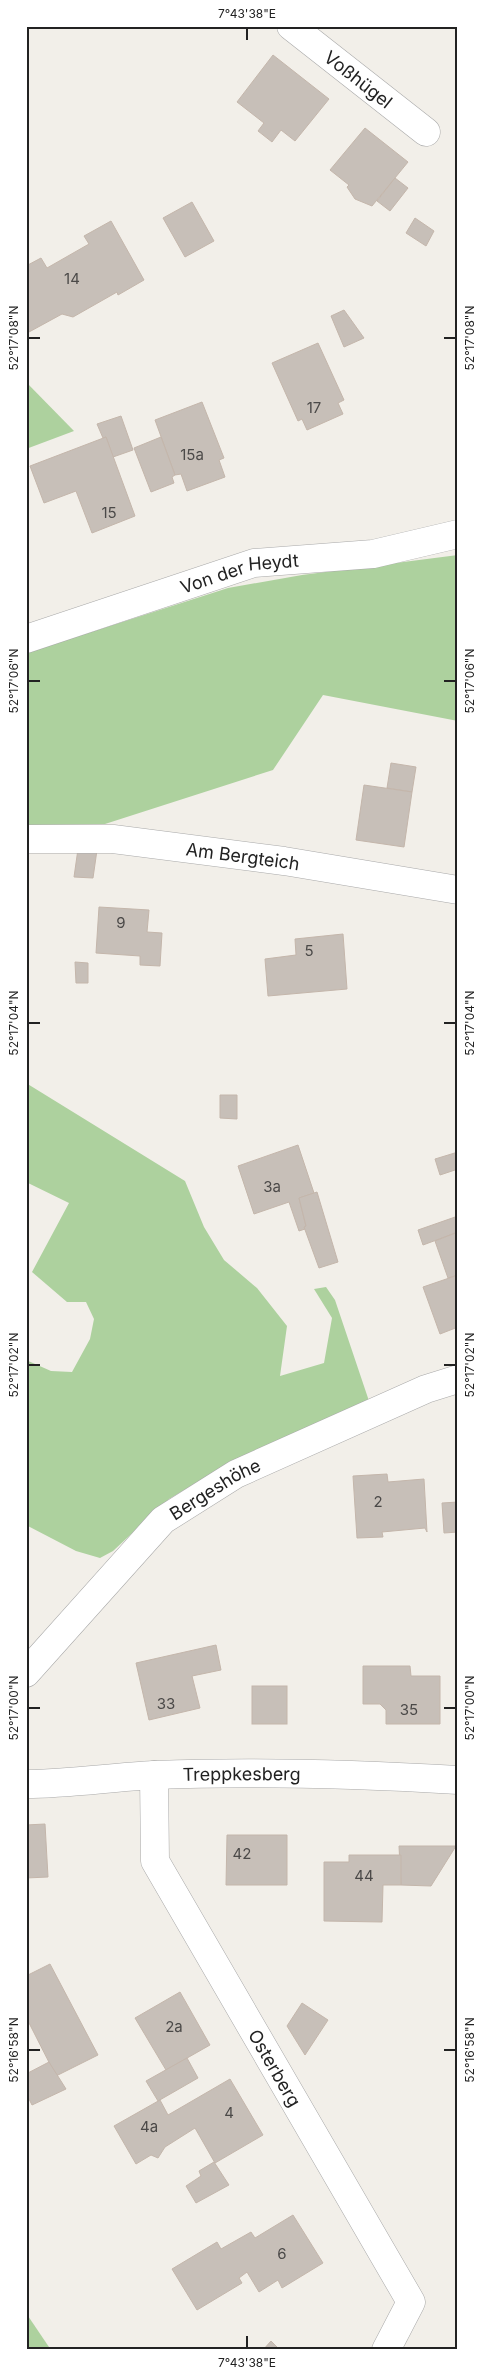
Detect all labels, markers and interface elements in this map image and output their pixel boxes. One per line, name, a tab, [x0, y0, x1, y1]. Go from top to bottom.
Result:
text: 7°43'38"E	[218, 6, 276, 21]
street label: Voßhügel	[320, 46, 397, 112]
house number: 14	[64, 269, 80, 288]
text: 52°17'08"N	[6, 306, 21, 370]
text: 52°17'08"N	[462, 306, 477, 370]
house number: 17	[307, 398, 321, 417]
house number: 15a	[180, 445, 204, 464]
house number: 15	[101, 503, 117, 522]
street label: Von der Heydt	[177, 549, 299, 597]
text: 52°17'06"N	[6, 649, 21, 714]
text: 52°17'06"N	[462, 649, 477, 714]
street label: Am Bergteich	[185, 838, 301, 874]
house number: 9	[116, 913, 126, 932]
house number: 5	[304, 941, 314, 960]
text: 52°17'04"N	[6, 990, 21, 1056]
text: 52°17'04"N	[462, 990, 477, 1056]
house number: 3a	[263, 1177, 281, 1196]
text: 52°17'02"N	[6, 1333, 21, 1397]
text: 52°17'02"N	[462, 1333, 477, 1397]
street label: Bergeshöhe	[165, 1454, 264, 1524]
house number: 2	[373, 1492, 383, 1511]
text: 52°17'00"N	[6, 1675, 21, 1741]
text: 52°17'00"N	[462, 1675, 477, 1741]
house number: 33	[157, 1694, 175, 1713]
house number: 35	[400, 1700, 418, 1719]
street label: Treppkesberg	[182, 1763, 301, 1785]
house number: 42	[233, 1844, 251, 1863]
house number: 44	[354, 1866, 374, 1885]
text: 52°16'58"N	[6, 2017, 21, 2083]
house number: 2a	[165, 2017, 183, 2036]
text: 52°16'58"N	[462, 2017, 477, 2083]
street label: Osterberg	[244, 2025, 306, 2110]
house number: 4	[224, 2103, 234, 2122]
house number: 4a	[140, 2117, 158, 2136]
house number: 6	[277, 2244, 287, 2263]
text: 7°43'38"E	[218, 2355, 276, 2370]

